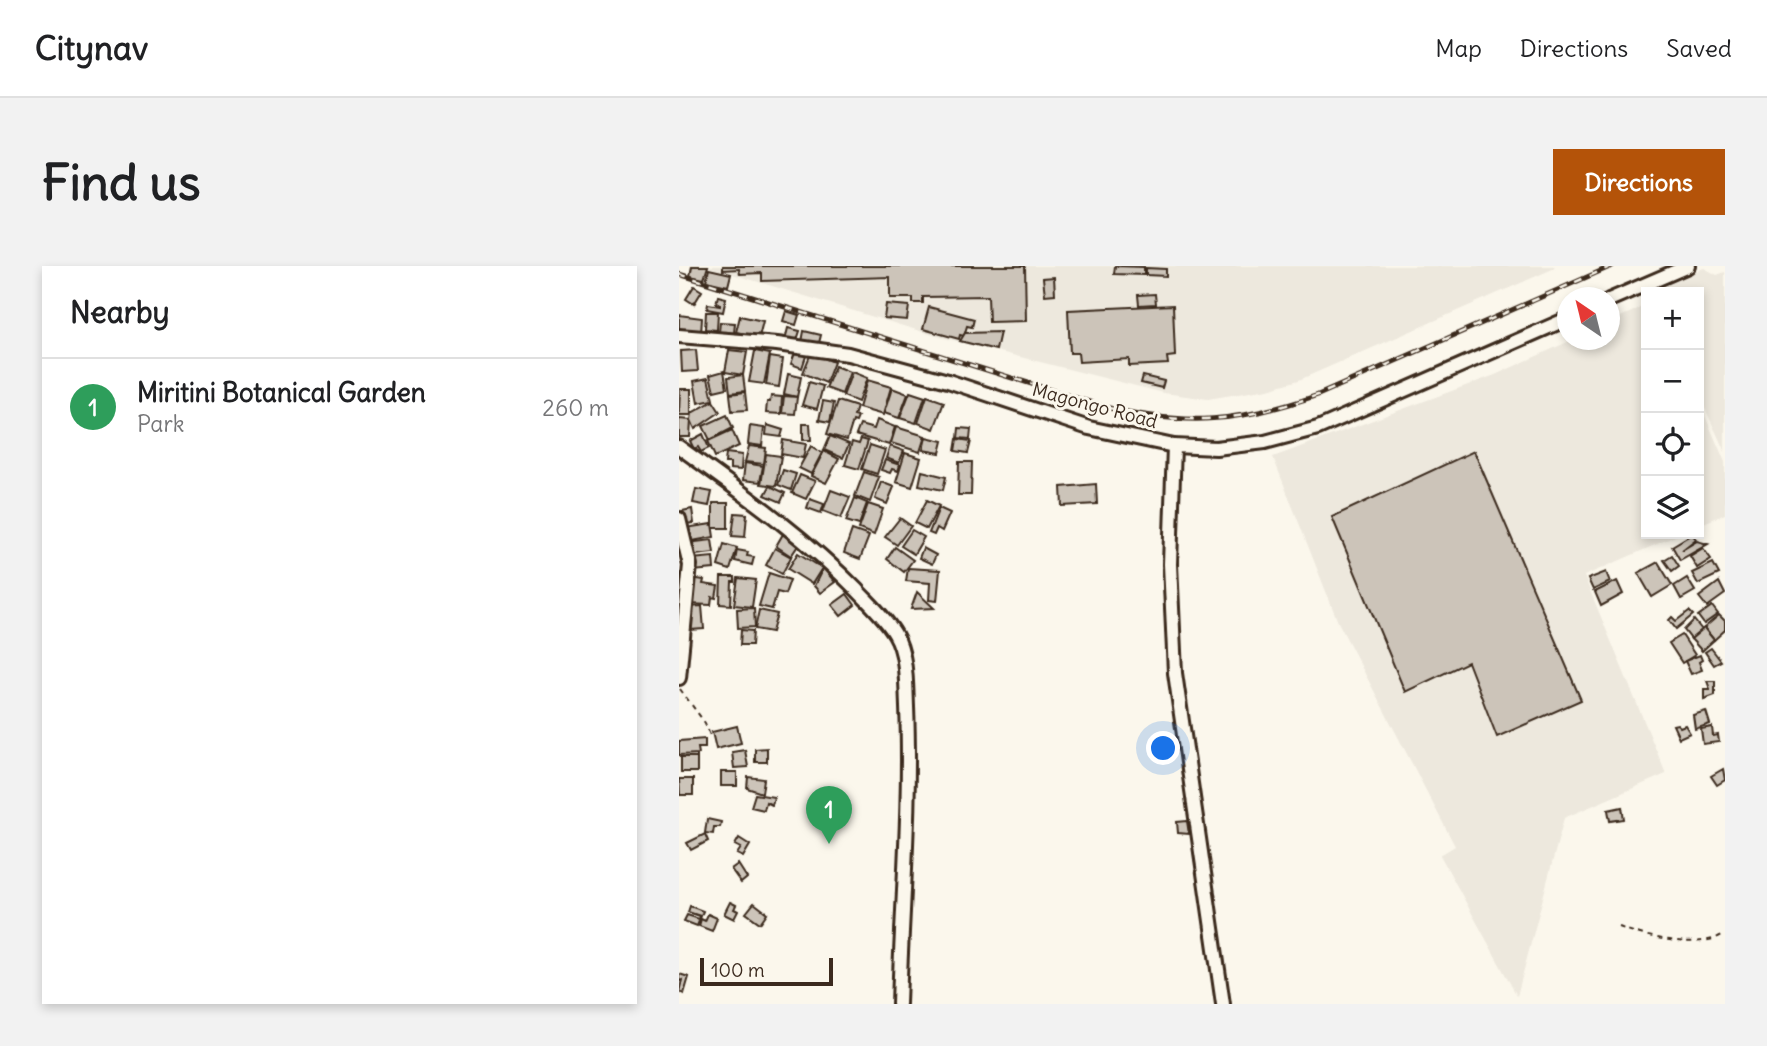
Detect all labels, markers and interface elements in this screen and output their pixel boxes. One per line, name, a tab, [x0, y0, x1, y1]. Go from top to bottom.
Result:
text: Citynav	[35, 27, 148, 69]
text: Map	[1435, 33, 1482, 63]
text: Directions	[1520, 33, 1628, 63]
text: Saved	[1666, 33, 1732, 63]
button: Directions	[1553, 149, 1725, 215]
text: Find us	[42, 152, 200, 213]
north arrow	[1557, 287, 1620, 350]
map controls	[1641, 287, 1704, 539]
button: +	[1641, 287, 1704, 350]
text: Nearby	[70, 293, 170, 331]
button: −	[1641, 350, 1704, 413]
text: Miritini Botanical Garden	[137, 376, 426, 409]
street label: Magongo Road	[1030, 377, 1160, 433]
text: 1	[88, 393, 98, 422]
text: 260 m	[542, 393, 609, 422]
text: Park	[137, 409, 185, 438]
button: locate	[1641, 413, 1704, 476]
button: layers	[1641, 476, 1704, 539]
your location	[1146, 731, 1180, 765]
pin: 1	[806, 786, 852, 844]
scale bar	[700, 955, 833, 987]
text: 100 m	[711, 958, 765, 982]

